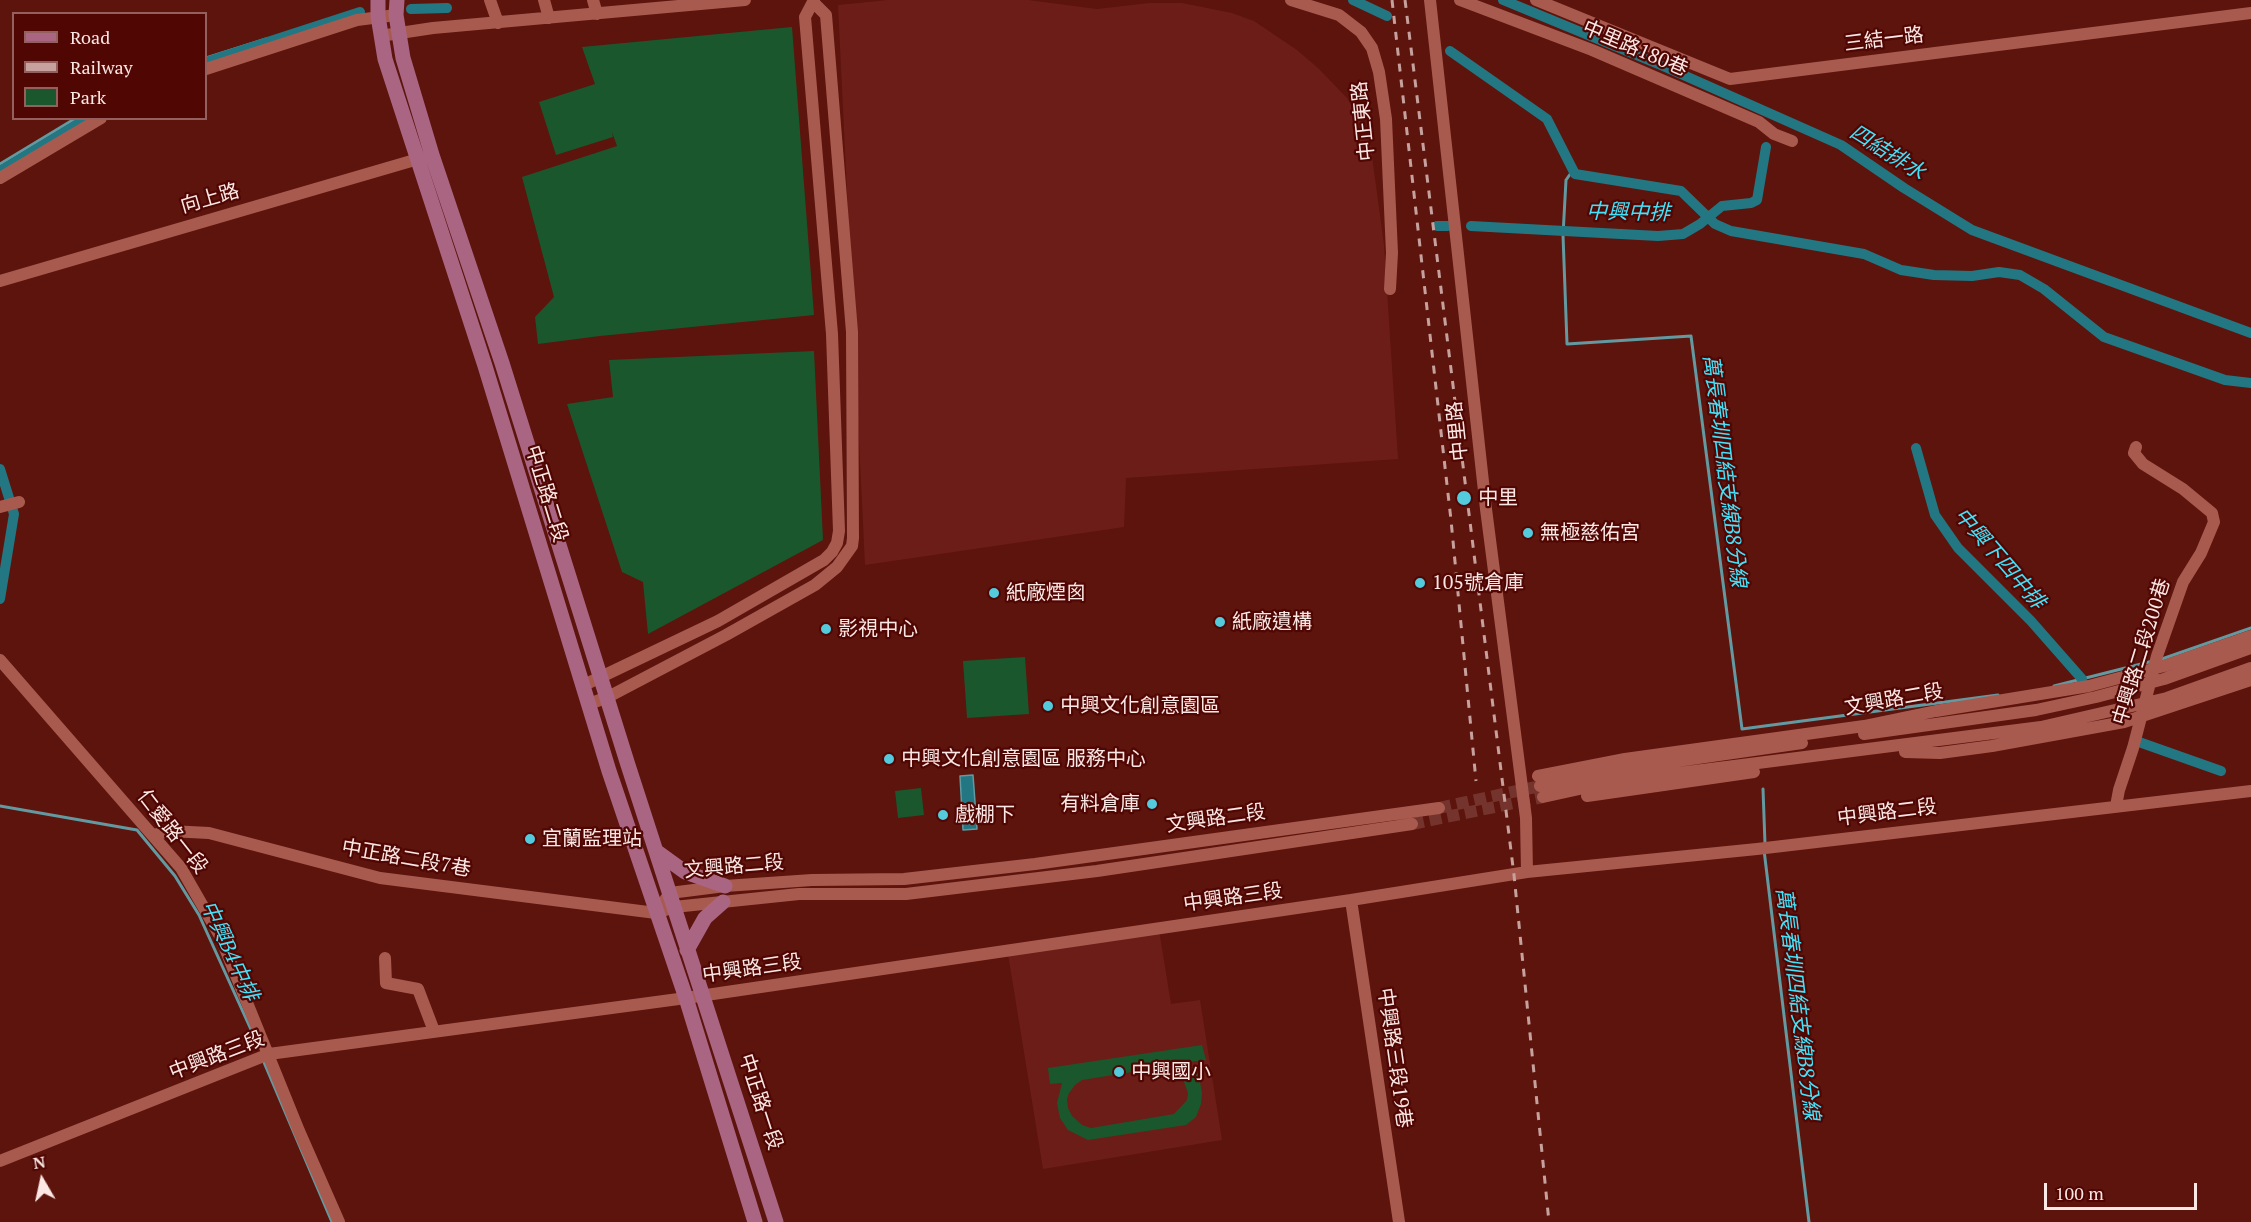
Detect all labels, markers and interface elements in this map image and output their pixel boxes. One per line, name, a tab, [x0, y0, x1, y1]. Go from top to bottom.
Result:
legend	[12, 12, 207, 120]
street label: 中里路180巷	[1579, 16, 1691, 82]
street label: 三結一路	[1843, 23, 1925, 57]
text: Road	[70, 25, 110, 49]
text: Railway	[70, 55, 133, 79]
street label: 中正東路	[1348, 80, 1380, 162]
text: Park	[70, 85, 106, 109]
water label: 四結排水	[1845, 120, 1929, 186]
street label: 向上路	[178, 179, 242, 219]
water label: 中興中排	[1586, 200, 1670, 226]
water label: 萬長春圳四結支線B8分線	[1697, 353, 1751, 589]
street label: 中里路	[1443, 400, 1473, 462]
street label: 中正路二段	[520, 443, 572, 545]
place label: 中里	[1478, 486, 1518, 510]
marker: 中里	[1455, 489, 1473, 507]
water label: 中興下四中排	[1948, 503, 2050, 615]
place label: 無極慈佑宮	[1540, 521, 1640, 545]
marker: 無極慈佑宮	[1521, 526, 1535, 540]
place label: 105號倉庫	[1432, 571, 1524, 595]
marker: 105號倉庫	[1413, 576, 1427, 590]
street label: 中興路二段200巷	[2108, 576, 2176, 728]
place label: 紙廠煙囪	[1006, 581, 1086, 605]
marker: 紙廠煙囪	[987, 586, 1001, 600]
place label: 紙廠遺構	[1232, 610, 1312, 634]
marker: 紙廠遺構	[1213, 615, 1227, 629]
place label: 影視中心	[838, 617, 918, 641]
marker: 影視中心	[819, 622, 833, 636]
street label: 文興路二段	[1843, 679, 1945, 721]
place label: 中興文化創意園區	[1060, 694, 1220, 718]
marker: 中興文化創意園區	[1041, 699, 1055, 713]
place label: 中興文化創意園區 服務中心	[901, 747, 1146, 771]
marker: 中興文化創意園區 服務中心	[882, 752, 896, 766]
street label: 仁愛路一段	[132, 785, 212, 879]
place label: 有料倉庫	[1060, 792, 1140, 816]
street label: 中興路二段	[1836, 795, 1938, 831]
marker: 有料倉庫	[1145, 797, 1159, 811]
street label: 文興路二段	[1165, 800, 1267, 838]
place label: 戲棚下	[955, 803, 1015, 827]
marker: 戲棚下	[936, 808, 950, 822]
place label: 宜蘭監理站	[542, 827, 642, 851]
marker: 宜蘭監理站	[523, 832, 537, 846]
street label: 中正路二段7巷	[340, 836, 472, 882]
street label: 文興路二段	[683, 851, 785, 883]
street label: 中興路三段	[1182, 879, 1284, 917]
water label: 萬長春圳四結支線B8分線	[1770, 886, 1824, 1122]
water label: 中興B4中排	[195, 897, 263, 1005]
street label: 中興路三段	[701, 950, 803, 988]
street label: 中興路三段19巷	[1372, 986, 1416, 1130]
street label: 中興路三段	[166, 1027, 268, 1085]
street label: 中正路一段	[733, 1051, 787, 1153]
place label: 中興國小	[1131, 1060, 1211, 1084]
marker: 中興國小	[1112, 1065, 1126, 1079]
north arrow	[12, 1150, 72, 1210]
text: N	[31, 1150, 47, 1174]
scale bar	[2047, 1171, 2200, 1209]
text: 100 m	[2055, 1181, 2104, 1205]

